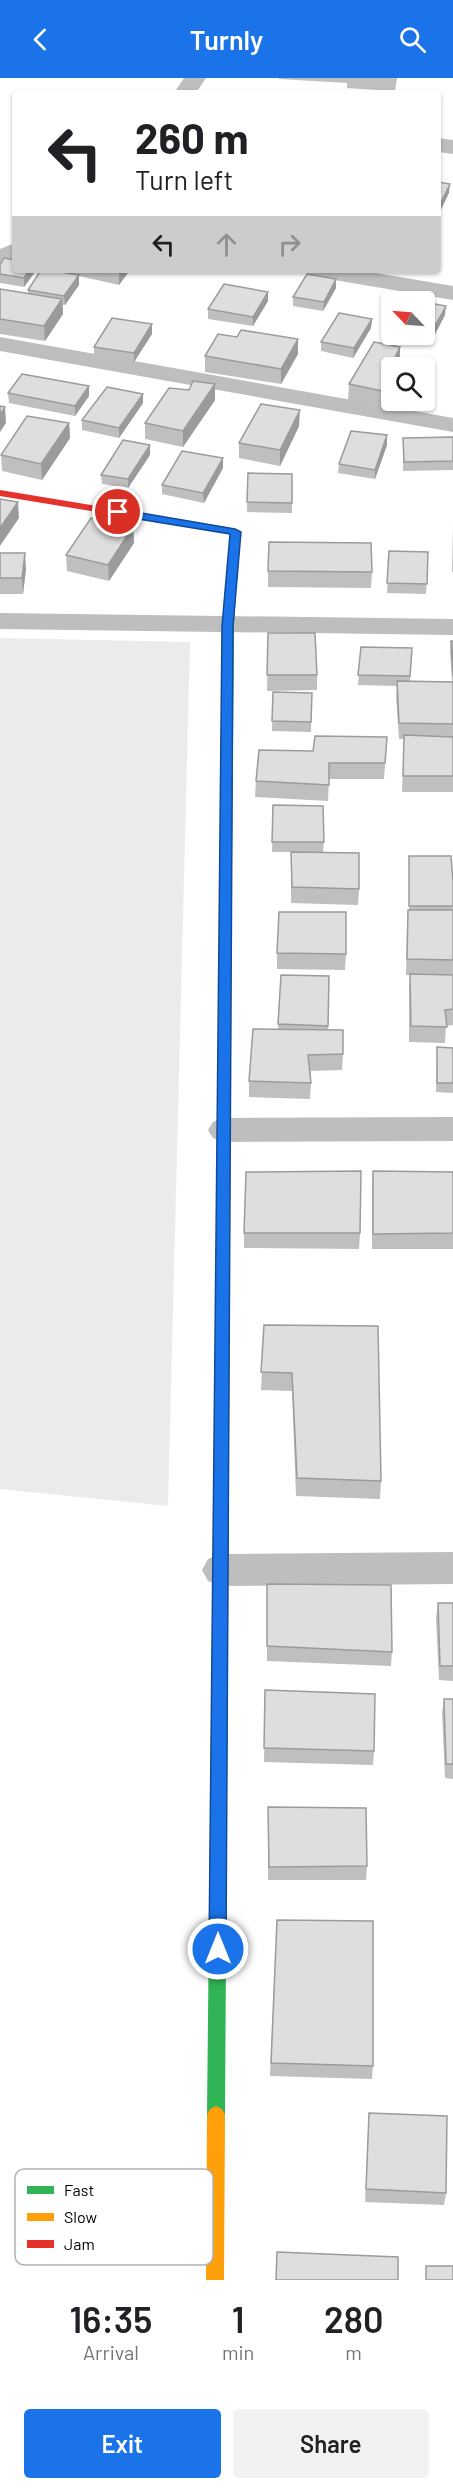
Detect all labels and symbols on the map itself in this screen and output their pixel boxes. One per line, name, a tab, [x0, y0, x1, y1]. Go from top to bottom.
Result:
north arrow	[381, 291, 435, 345]
pin	[92, 486, 143, 537]
position arrow	[186, 1917, 250, 1981]
legend	[15, 2169, 213, 2265]
text: Fast	[64, 2180, 94, 2199]
text: Slow	[64, 2207, 97, 2226]
text: Jam	[64, 2234, 95, 2253]

